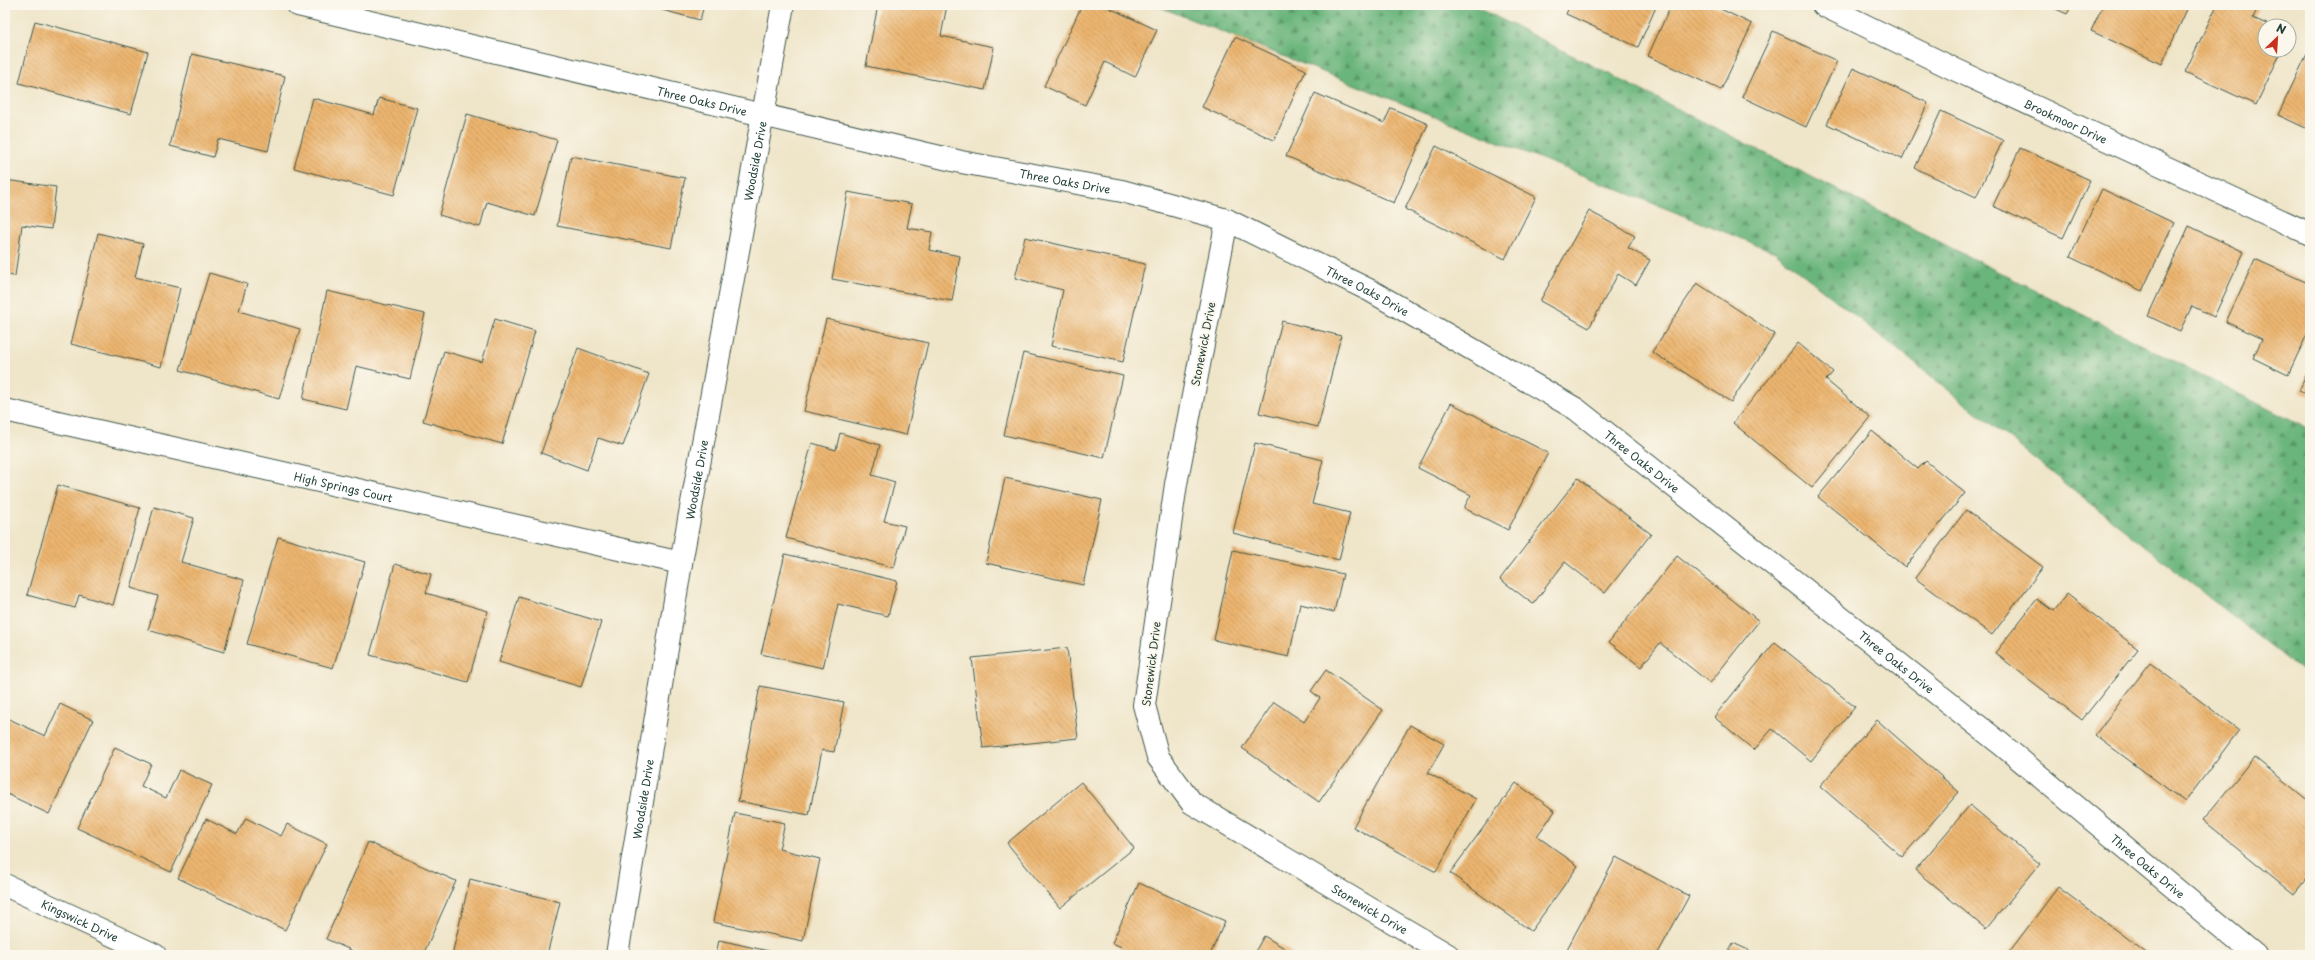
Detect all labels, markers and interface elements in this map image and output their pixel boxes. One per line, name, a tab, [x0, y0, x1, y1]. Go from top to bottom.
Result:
north arrow	[2257, 18, 2297, 58]
text: N	[2274, 19, 2289, 38]
street label: Three Oaks Drive	[655, 82, 749, 120]
street label: Brookmoor Drive	[2021, 94, 2110, 148]
street label: Woodside Drive	[739, 119, 770, 202]
street label: Three Oaks Drive	[1018, 164, 1112, 197]
street label: Three Oaks Drive	[1323, 261, 1412, 320]
street label: Stonewick Drive	[1186, 300, 1220, 388]
street label: Three Oaks Drive	[1601, 426, 1684, 496]
street label: Woodside Drive	[681, 438, 712, 521]
street label: High Springs Court	[292, 467, 395, 506]
street label: Stonewick Drive	[1137, 620, 1165, 708]
street label: Three Oaks Drive	[1855, 626, 1938, 697]
street label: Woodside Drive	[628, 758, 657, 840]
street label: Three Oaks Drive	[2107, 830, 2189, 902]
street label: Stonewick Drive	[1329, 879, 1411, 938]
street label: Kingswick Drive	[39, 895, 122, 945]

